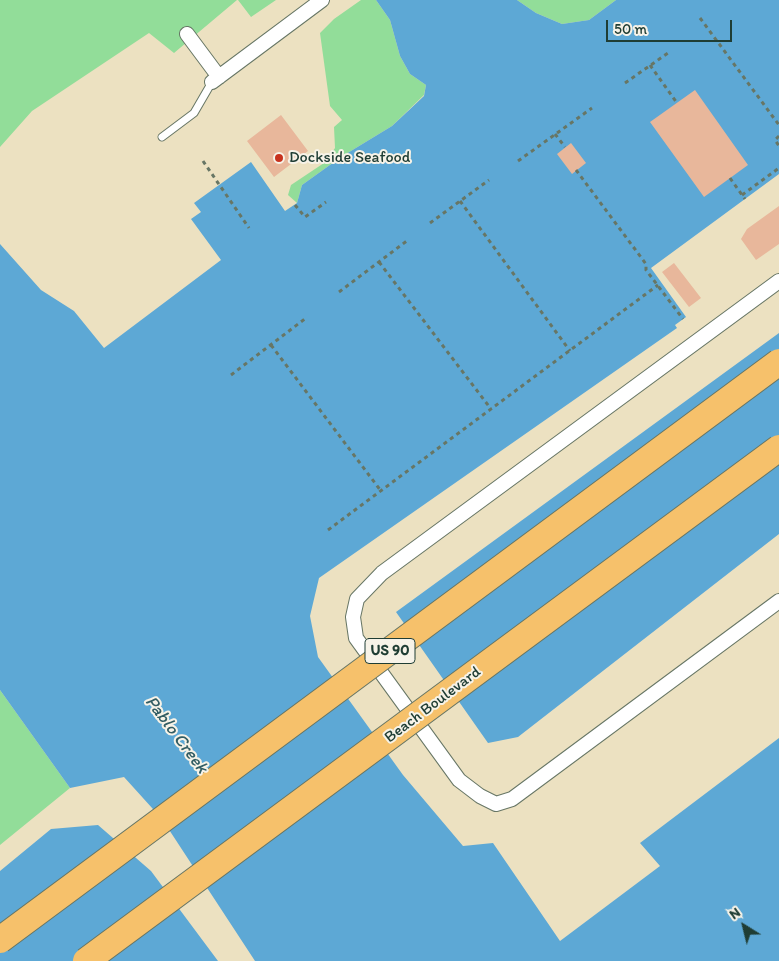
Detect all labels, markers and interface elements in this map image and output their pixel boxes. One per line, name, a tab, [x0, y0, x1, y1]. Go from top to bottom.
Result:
scale bar	[609, 10, 735, 42]
text: 50 m	[614, 20, 647, 38]
place label: Dockside Seafood	[289, 148, 410, 168]
marker: Dockside Seafood	[273, 152, 285, 164]
road number: US 90	[365, 638, 415, 664]
street label: Beach Boulevard	[381, 663, 485, 747]
water label: Pablo Creek	[140, 692, 212, 778]
north arrow	[719, 901, 769, 951]
text: N	[726, 904, 744, 923]

